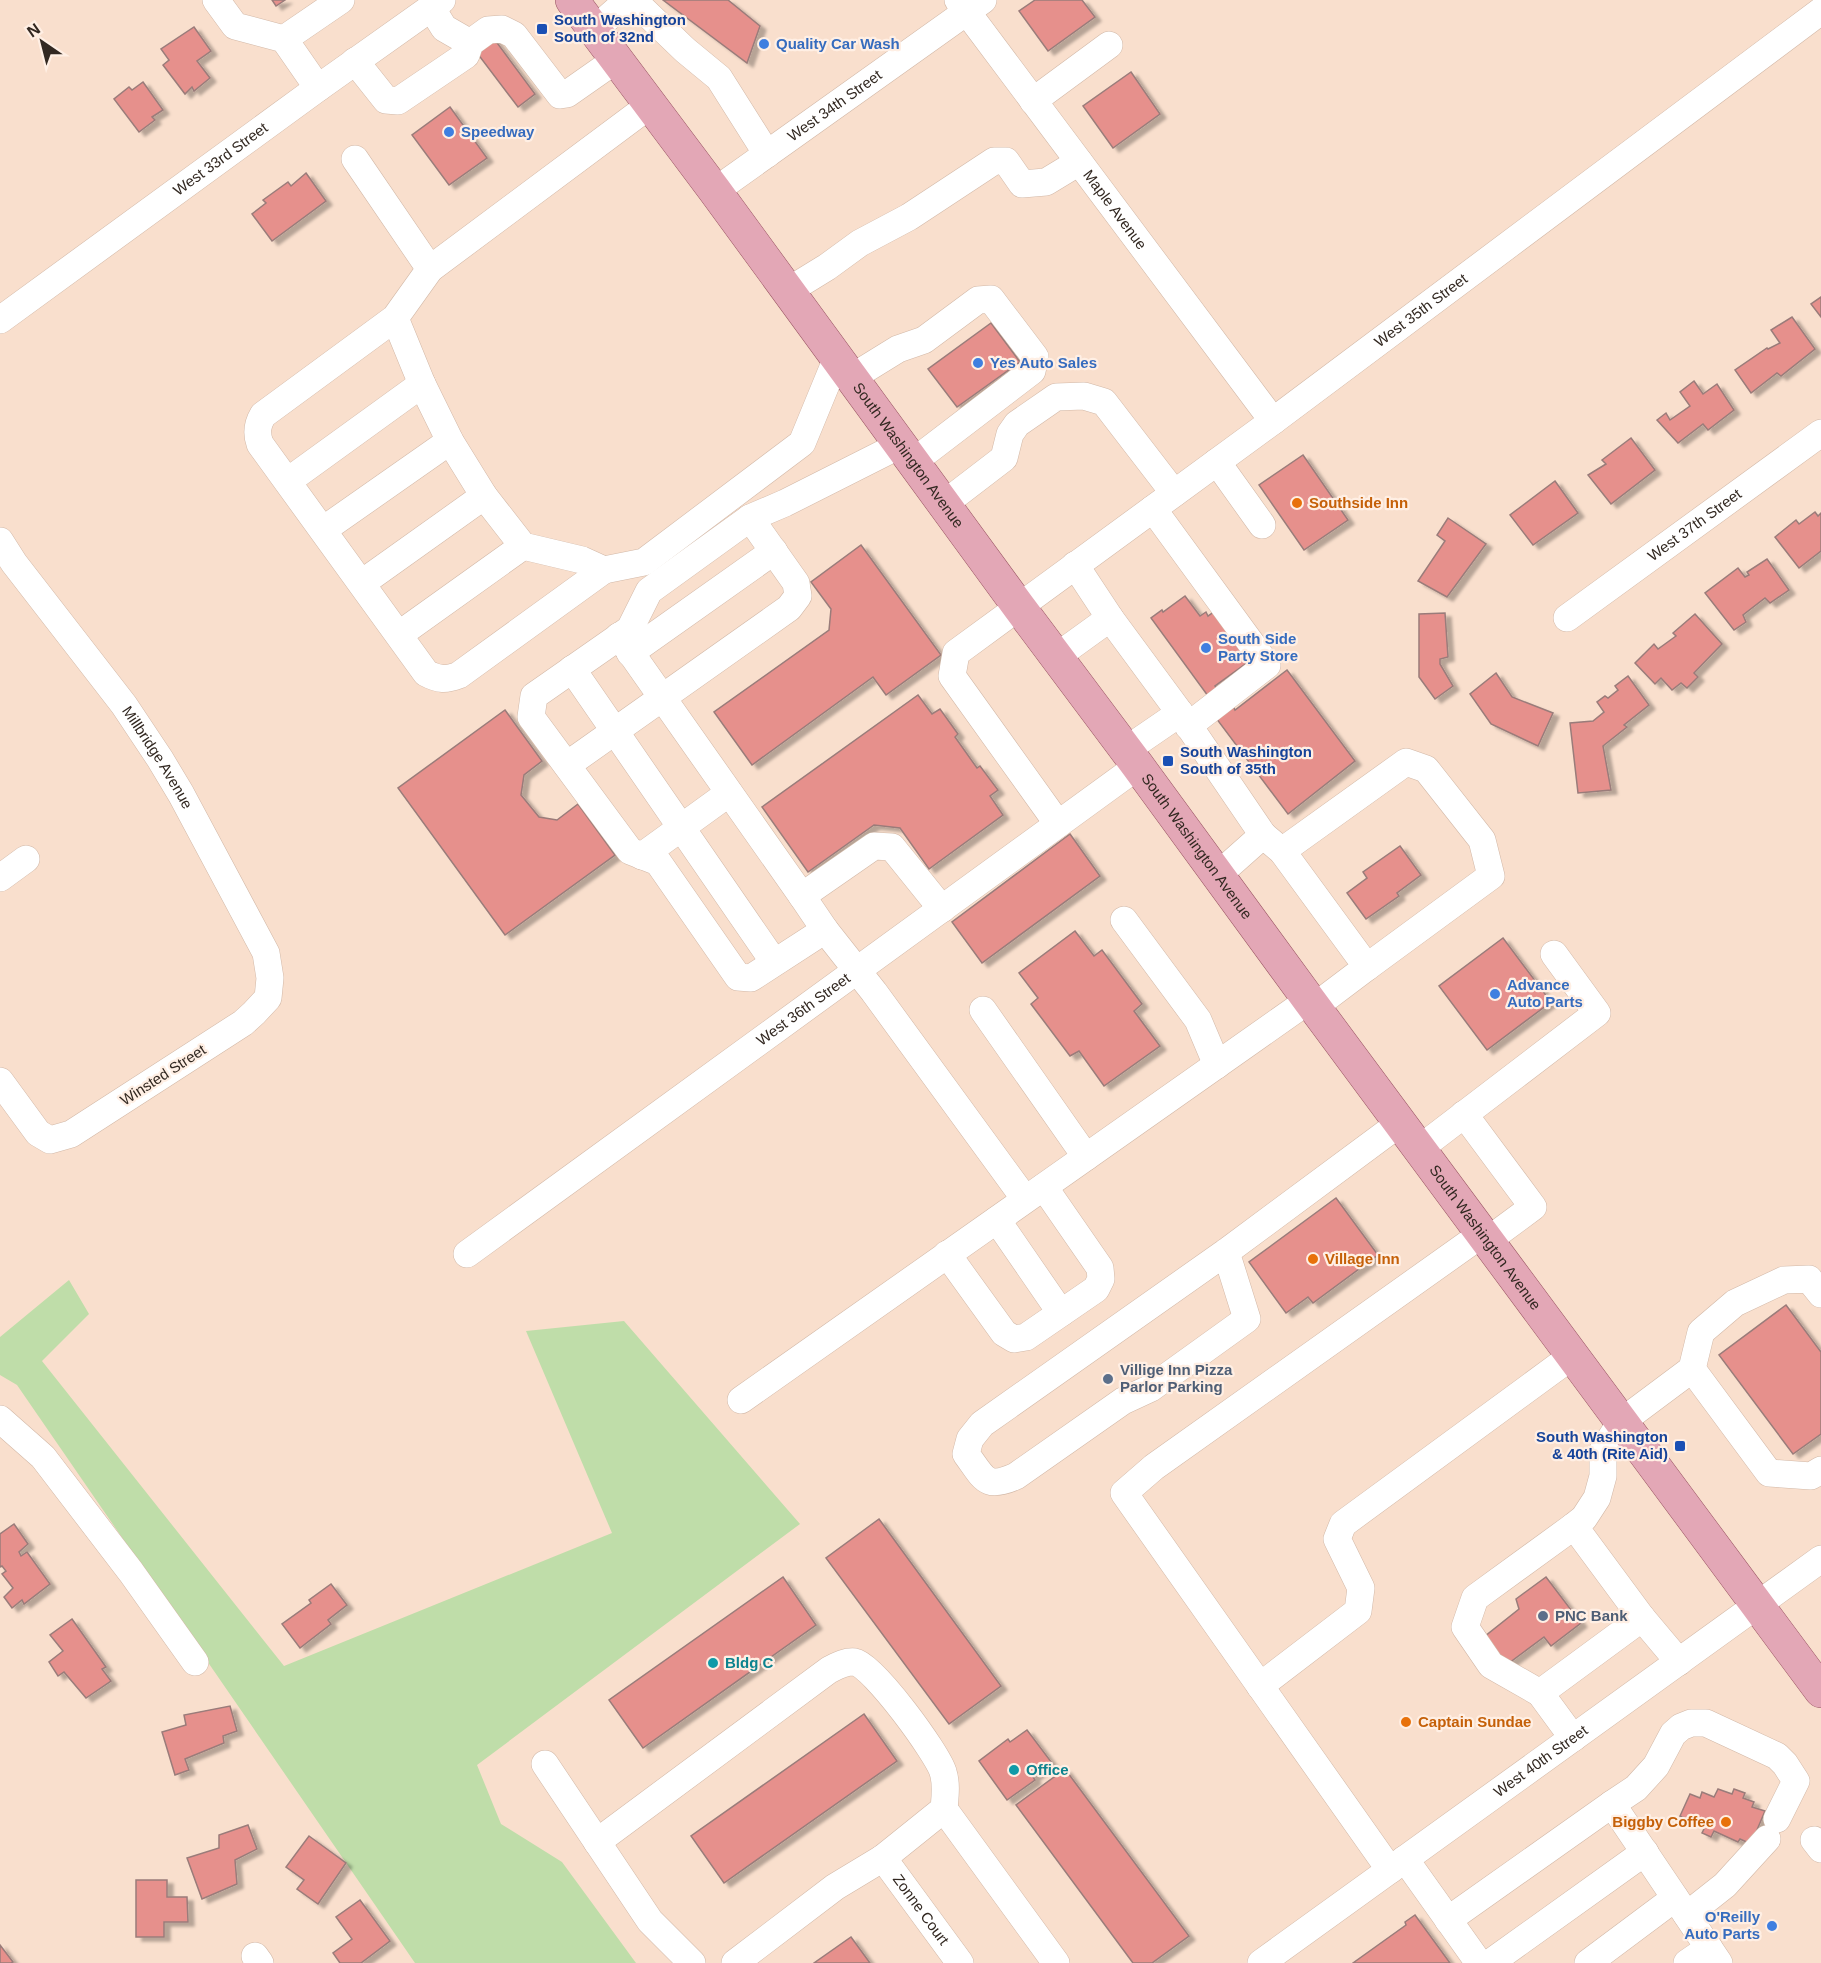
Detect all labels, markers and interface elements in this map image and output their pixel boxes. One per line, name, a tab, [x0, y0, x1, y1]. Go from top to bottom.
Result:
place label: South Washington South of 32nd	[554, 11, 686, 45]
north arrow	[12, 12, 72, 72]
text: N	[24, 20, 43, 40]
marker: South Washington South of 32nd	[535, 22, 549, 36]
place label: Quality Car Wash	[776, 35, 900, 52]
marker: Quality Car Wash	[757, 37, 771, 51]
street label: West 34th Street	[784, 66, 885, 145]
street label: West 33rd Street	[170, 118, 271, 199]
place label: Speedway	[461, 123, 535, 140]
marker: Speedway	[442, 125, 456, 139]
street label: Maple Avenue	[1080, 166, 1151, 253]
street label: West 35th Street	[1371, 269, 1471, 350]
place label: Yes Auto Sales	[990, 354, 1097, 371]
marker: Yes Auto Sales	[971, 356, 985, 370]
street label: South Washington Avenue	[850, 379, 967, 531]
street label: West 37th Street	[1644, 484, 1745, 564]
place label: Southside Inn	[1309, 494, 1408, 511]
marker: Southside Inn	[1290, 496, 1304, 510]
place label: South Side Party Store	[1218, 630, 1298, 664]
marker: South Side Party Store	[1199, 641, 1213, 655]
street label: Millbridge Avenue	[119, 703, 196, 812]
place label: South Washington South of 35th	[1180, 743, 1312, 777]
marker: South Washington South of 35th	[1161, 754, 1175, 768]
street label: South Washington Avenue	[1138, 770, 1256, 922]
street label: West 36th Street	[753, 969, 854, 1049]
place label: Advance Auto Parts	[1507, 976, 1583, 1010]
marker: Advance Auto Parts	[1488, 987, 1502, 1001]
street label: Winsted Street	[117, 1040, 209, 1108]
street label: South Washington Avenue	[1426, 1162, 1545, 1313]
place label: Village Inn	[1325, 1250, 1400, 1267]
marker: Village Inn	[1306, 1252, 1320, 1266]
place label: Villige Inn Pizza Parlor Parking	[1120, 1361, 1233, 1395]
marker: Villige Inn Pizza Parlor Parking	[1101, 1372, 1115, 1386]
place label: South Washington & 40th (Rite Aid)	[1536, 1428, 1668, 1462]
marker: South Washington & 40th (Rite Aid)	[1673, 1439, 1687, 1453]
place label: PNC Bank	[1555, 1607, 1628, 1624]
marker: PNC Bank	[1536, 1609, 1550, 1623]
place label: Bldg C	[725, 1654, 773, 1671]
marker: Bldg C	[706, 1656, 720, 1670]
place label: Captain Sundae	[1418, 1713, 1531, 1730]
marker: Captain Sundae	[1399, 1715, 1413, 1729]
street label: West 40th Street	[1490, 1721, 1591, 1800]
place label: Office	[1026, 1761, 1069, 1778]
marker: Office	[1007, 1763, 1021, 1777]
place label: Biggby Coffee	[1612, 1813, 1714, 1830]
marker: Biggby Coffee	[1719, 1815, 1733, 1829]
street label: Zonne Court	[890, 1871, 953, 1949]
place label: O'Reilly Auto Parts	[1684, 1908, 1761, 1942]
marker: O'Reilly Auto Parts	[1765, 1919, 1779, 1933]

